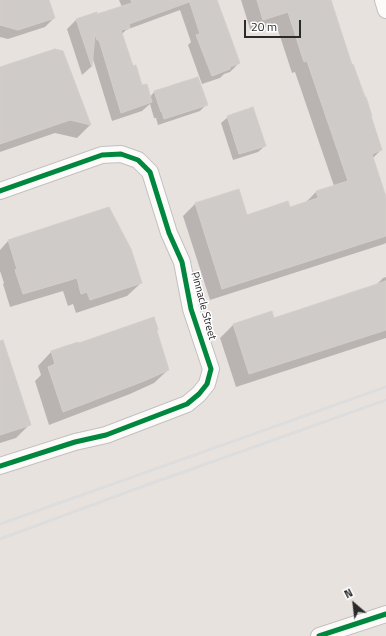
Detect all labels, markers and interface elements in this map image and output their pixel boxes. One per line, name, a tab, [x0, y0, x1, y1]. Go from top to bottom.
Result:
scale bar	[246, 12, 303, 38]
text: 20 m	[251, 17, 277, 36]
street label: Pinnacle Street	[188, 271, 218, 341]
north arrow	[334, 584, 374, 624]
text: N	[341, 585, 355, 602]

